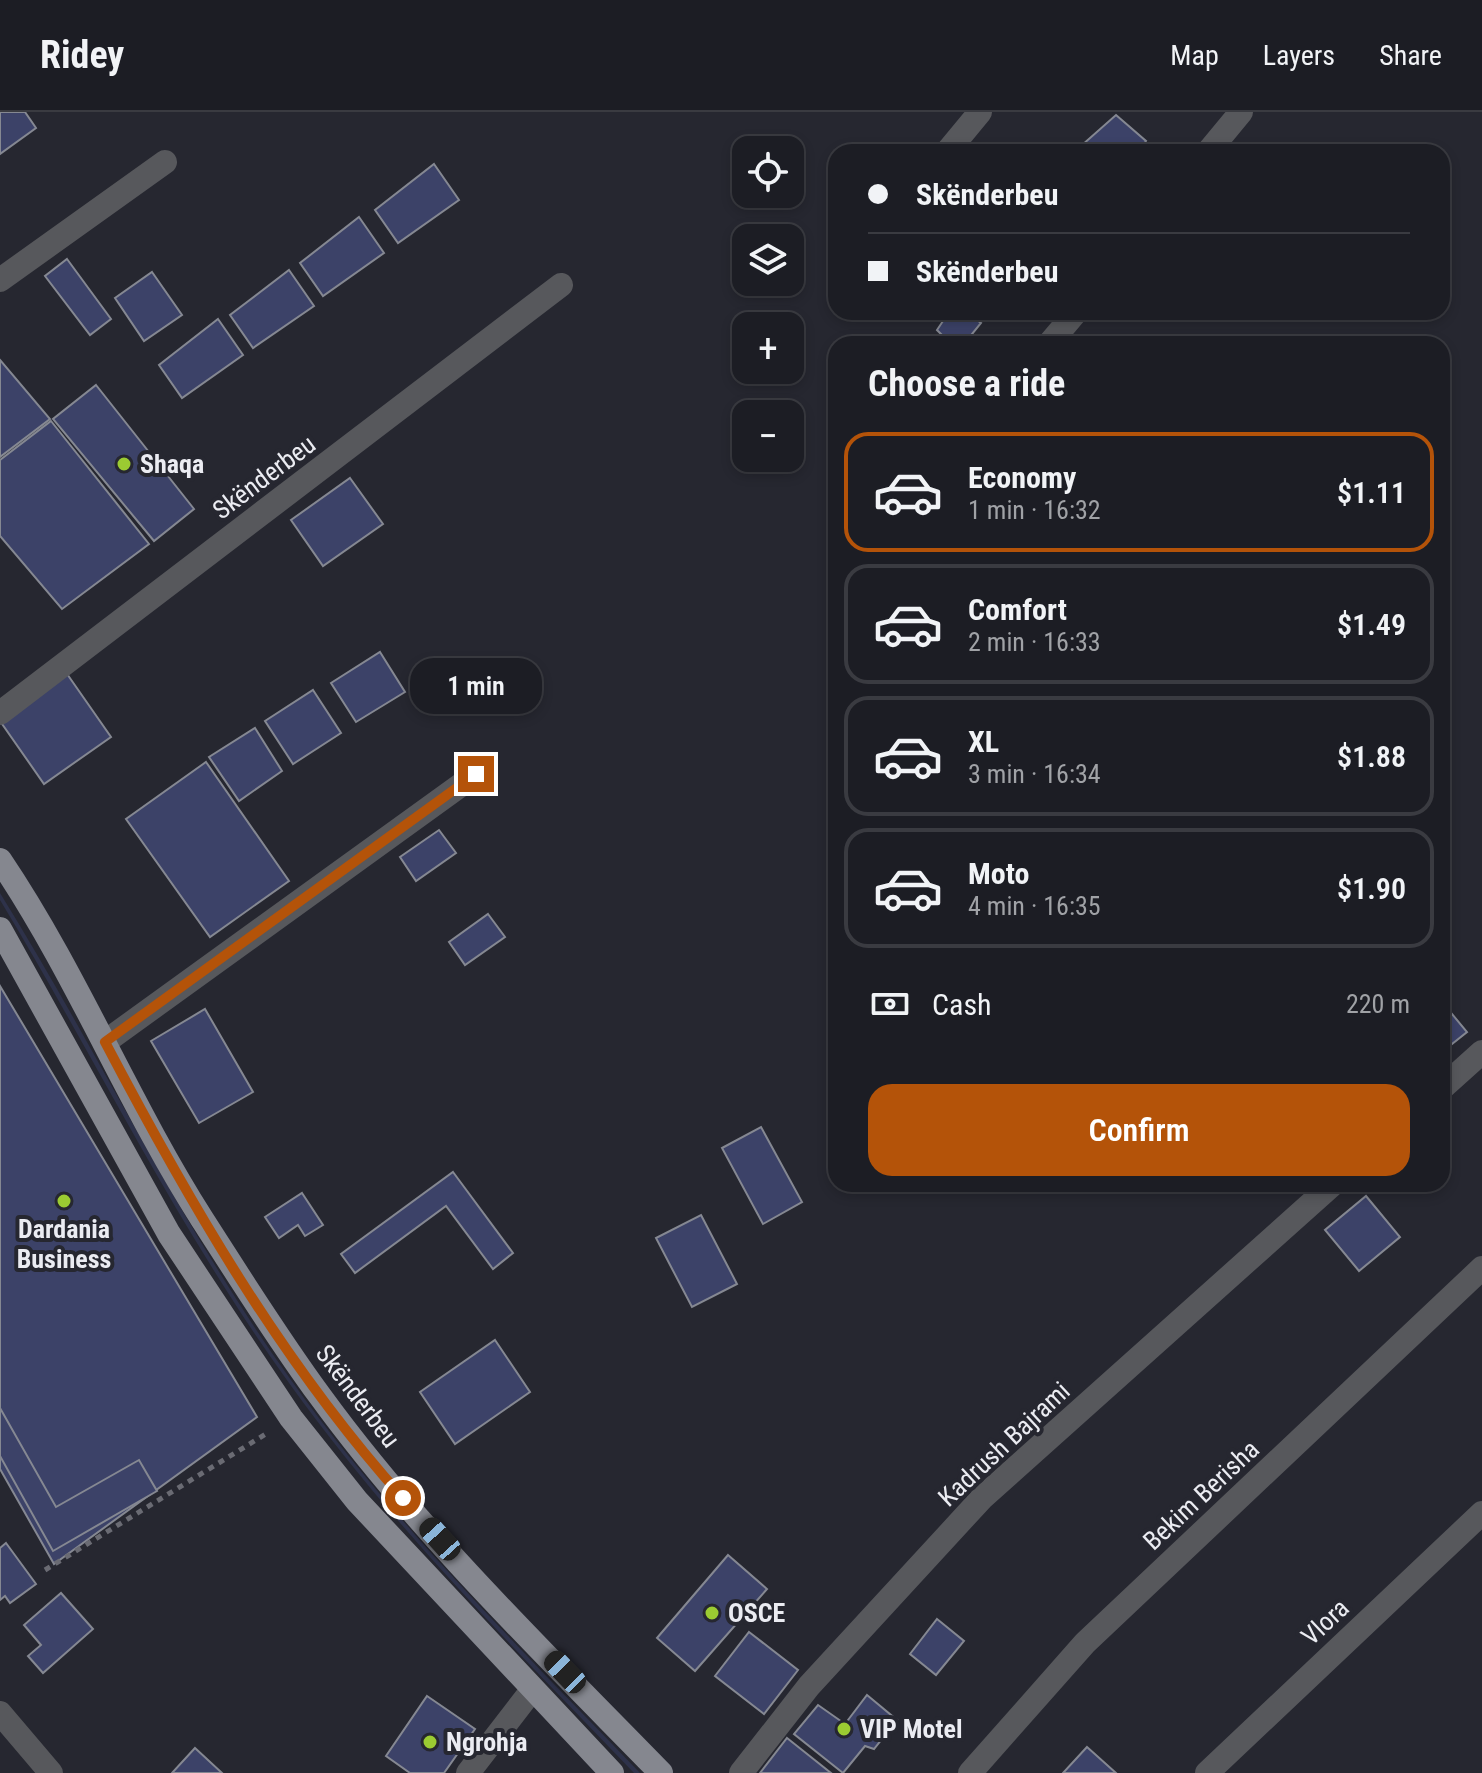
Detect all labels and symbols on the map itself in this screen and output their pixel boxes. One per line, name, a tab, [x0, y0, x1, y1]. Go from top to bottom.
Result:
street label: Skënderbeu	[207, 429, 321, 525]
place label: Shaqa	[140, 449, 204, 479]
marker: Shaqa	[115, 455, 133, 473]
callout: 1 min	[410, 658, 542, 714]
route end	[458, 756, 494, 792]
marker: Dardania Business	[55, 1192, 73, 1210]
place label: Dardania Business	[17, 1214, 111, 1274]
street label: Skënderbeu	[310, 1339, 406, 1453]
street label: Kadrush Bajrami	[932, 1376, 1076, 1512]
street label: Bekim Berisha	[1137, 1434, 1265, 1556]
route start	[385, 1480, 421, 1516]
car	[415, 1513, 465, 1565]
street label: Vlora	[1295, 1593, 1355, 1651]
place label: OSCE	[728, 1598, 786, 1628]
marker: OSCE	[703, 1604, 721, 1622]
car	[540, 1646, 590, 1698]
place label: VIP Motel	[860, 1714, 962, 1744]
marker: VIP Motel	[835, 1720, 853, 1738]
place label: Ngrohja	[446, 1727, 528, 1757]
marker: Ngrohja	[421, 1733, 439, 1751]

